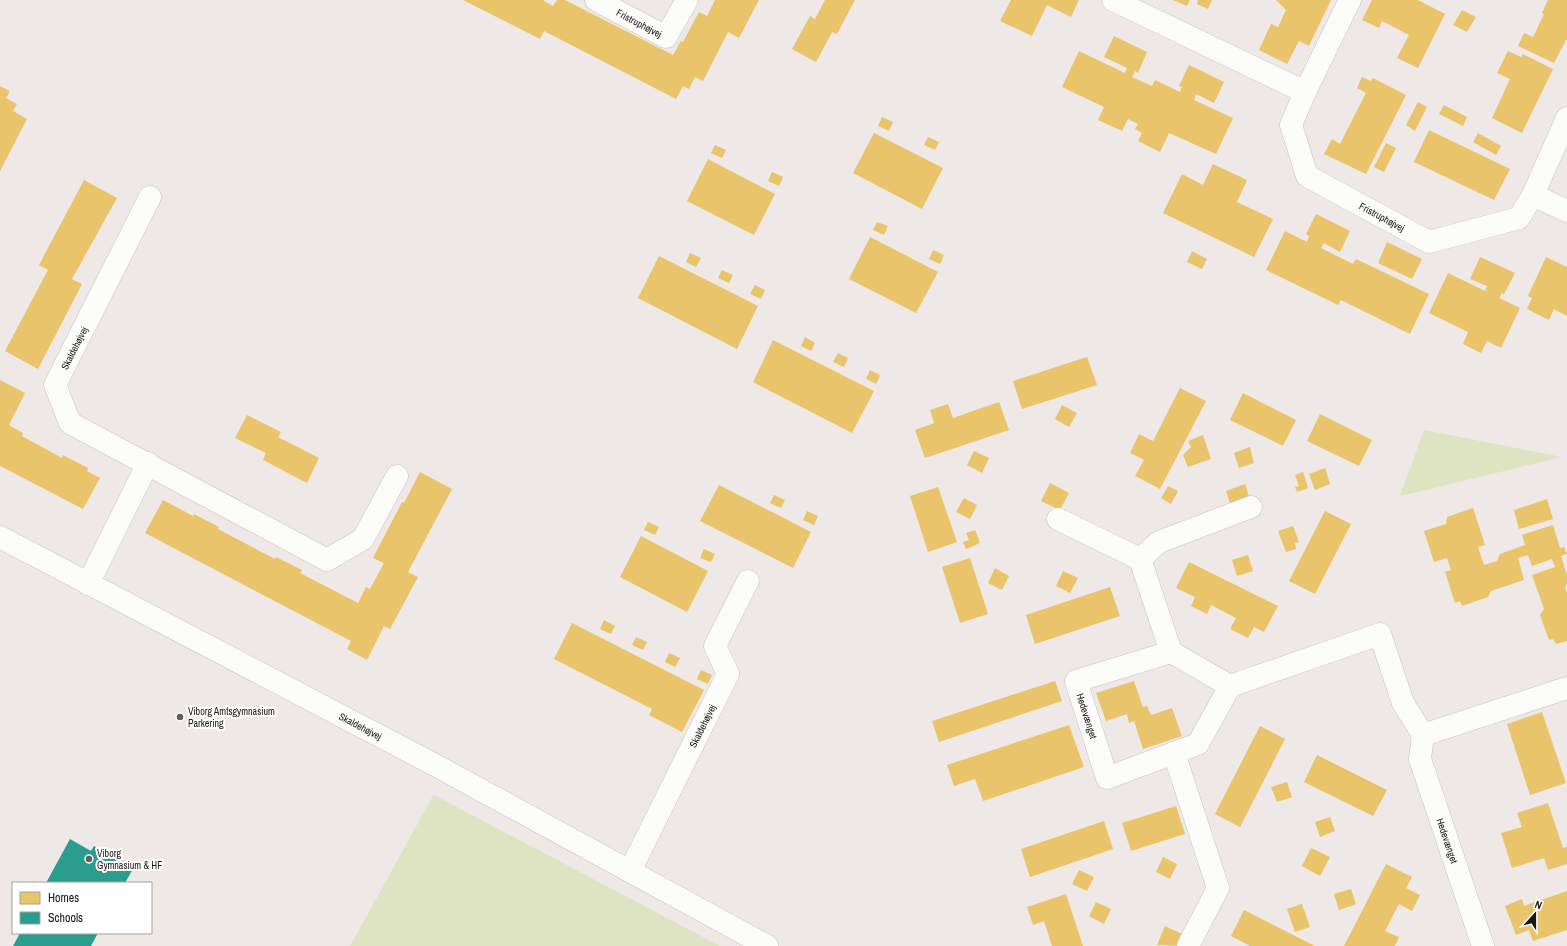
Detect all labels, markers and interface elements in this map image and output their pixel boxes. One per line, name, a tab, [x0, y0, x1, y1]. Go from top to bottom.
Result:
street label: Fristruphøjvej	[614, 6, 664, 41]
street label: Fristruphøjvej	[1357, 199, 1407, 235]
street label: Skaldehøjvej	[58, 324, 91, 372]
street label: Hedevænget	[1073, 692, 1100, 741]
street label: Skaldehøjvej	[686, 702, 719, 750]
place label: Viborg Amtsgymnasium Parkering	[188, 705, 275, 730]
street label: Skaldehøjvej	[337, 710, 384, 743]
marker: Viborg Amtsgymnasium Parkering	[175, 712, 185, 722]
street label: Hedevænget	[1433, 817, 1461, 866]
place label: Viborg Gymnasium & HF	[97, 847, 162, 872]
marker: Viborg Gymnasium & HF	[84, 854, 94, 864]
legend	[12, 882, 152, 934]
text: Homes	[48, 890, 79, 906]
north arrow	[1515, 894, 1555, 934]
text: N	[1533, 897, 1544, 912]
text: Schools	[48, 910, 83, 926]

